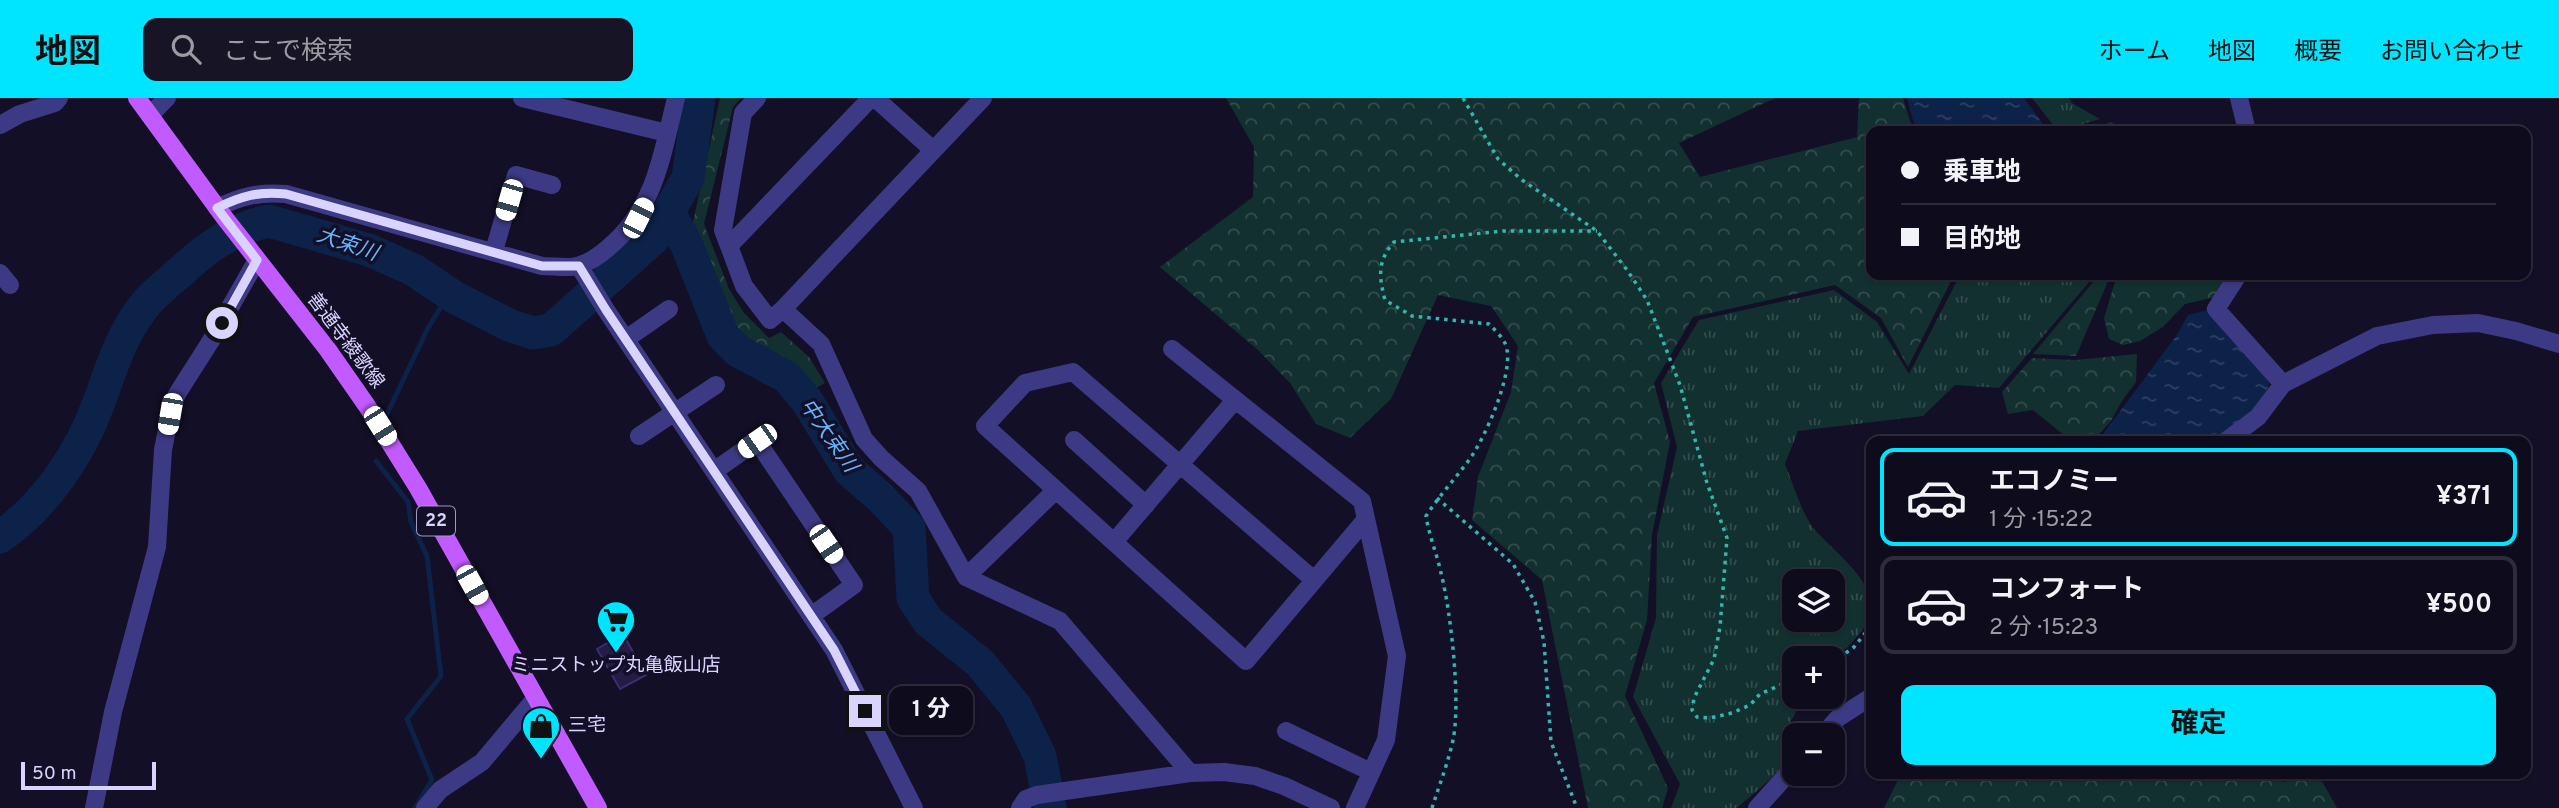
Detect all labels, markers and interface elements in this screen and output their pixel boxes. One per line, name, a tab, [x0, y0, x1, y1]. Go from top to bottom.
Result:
search box	[143, 18, 633, 81]
icon: search	[167, 30, 205, 68]
text: 地図	[35, 33, 101, 75]
text: ここで検索	[223, 36, 353, 69]
text: ホーム	[2099, 38, 2170, 68]
text: 地図	[2208, 38, 2256, 68]
text: 概要	[2294, 38, 2342, 68]
text: お問い合わせ	[2380, 38, 2524, 68]
text: 乗車地	[1943, 157, 2021, 190]
car	[494, 177, 525, 223]
car	[620, 195, 657, 241]
water label: 大束川	[313, 222, 383, 269]
text: 目的地	[1943, 224, 2021, 257]
street label: 善通寺綾歌線	[301, 288, 389, 394]
route start	[206, 307, 238, 339]
car	[157, 391, 184, 437]
water label: 中大束川	[793, 394, 864, 480]
car	[360, 403, 401, 449]
car	[734, 420, 781, 462]
icon: car	[1905, 466, 1968, 529]
text: エコノミー	[1989, 466, 2119, 499]
text: ¥371	[2436, 481, 2492, 514]
road number: 22	[417, 506, 455, 536]
text: 1 分 · 15:22	[1989, 506, 2093, 535]
car	[806, 521, 847, 567]
car	[453, 562, 492, 608]
map controls	[1782, 569, 1845, 786]
button: layers	[1782, 569, 1845, 632]
icon: car	[1905, 574, 1968, 637]
text: コンフォート	[1989, 574, 2144, 607]
text: ¥500	[2426, 589, 2492, 622]
supermarket icon: ミニストップ丸亀飯山店	[595, 599, 637, 654]
text: 2 分 · 15:23	[1989, 614, 2098, 643]
button: +	[1782, 646, 1845, 709]
place label: ミニストップ丸亀飯山店	[511, 654, 721, 678]
button: 確定	[1901, 685, 2496, 765]
callout: 1 分	[890, 686, 973, 736]
route end	[849, 695, 881, 727]
text: 1 分	[912, 696, 950, 725]
shop icon: 三宅	[520, 705, 562, 760]
place label: 三宅	[568, 714, 606, 738]
button: −	[1782, 723, 1845, 786]
scale bar	[21, 759, 156, 791]
text: 50 m	[32, 762, 77, 786]

